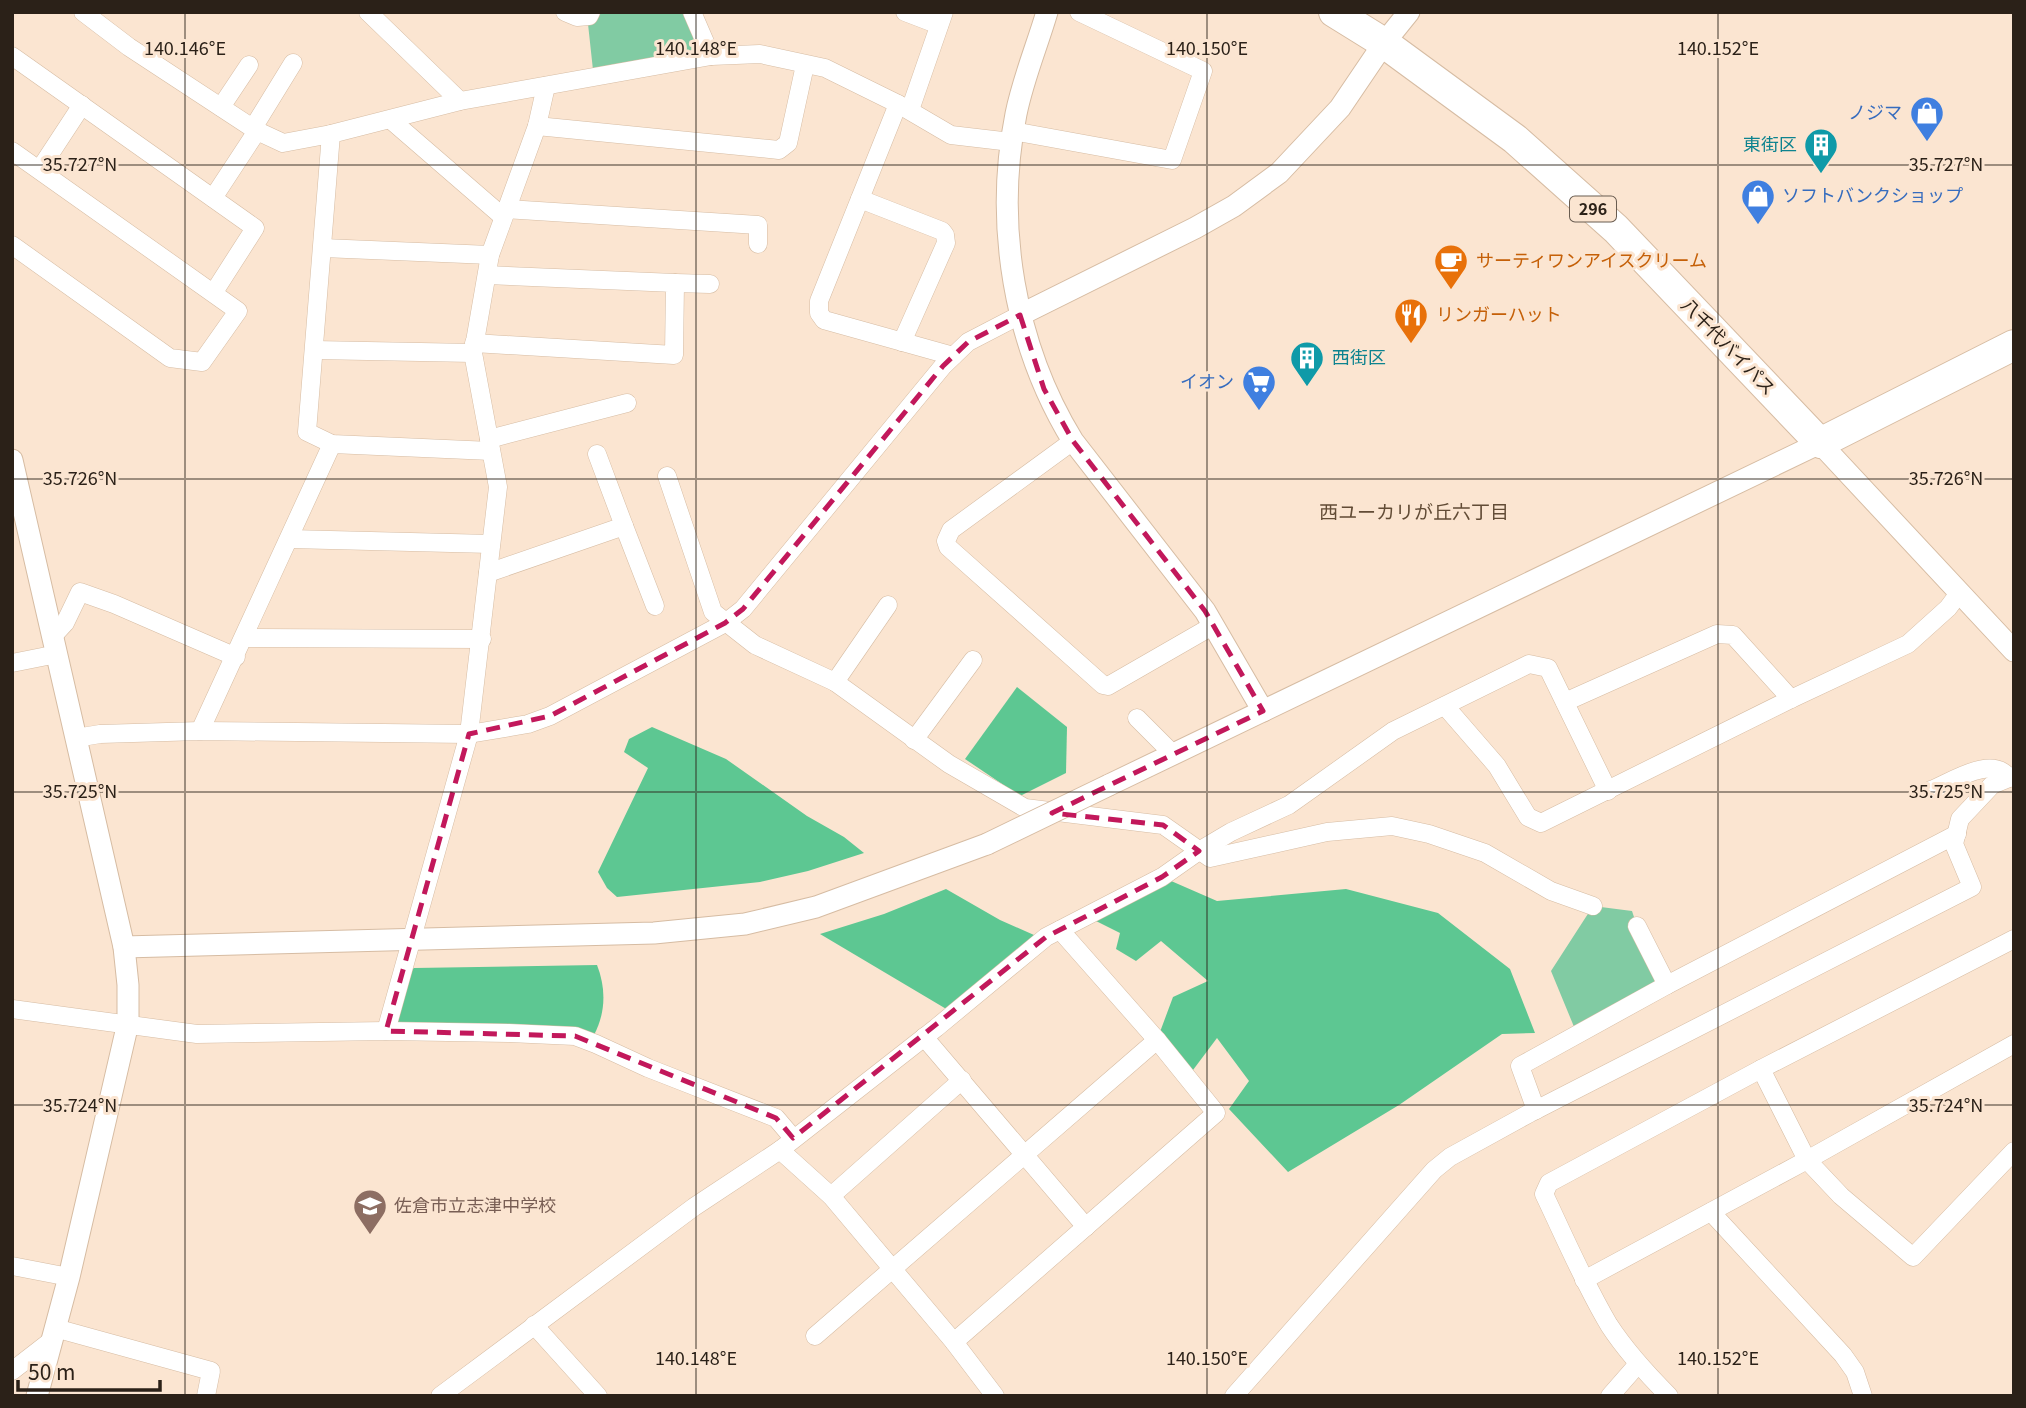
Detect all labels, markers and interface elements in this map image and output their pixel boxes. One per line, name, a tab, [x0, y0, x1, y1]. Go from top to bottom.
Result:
text: 140.146°E	[144, 34, 226, 60]
text: 140.148°E	[655, 34, 737, 60]
text: 140.150°E	[1166, 34, 1248, 60]
text: 140.152°E	[1677, 34, 1759, 60]
shop icon: ノジマ	[1908, 94, 1946, 143]
place label: ノジマ	[1848, 98, 1902, 124]
building icon: 東街区	[1802, 126, 1840, 175]
place label: 東街区	[1743, 130, 1797, 156]
text: 35.727°N	[43, 150, 117, 176]
text: 35.727°N	[1909, 150, 1983, 176]
shop icon: ソフトバンクショップ	[1739, 177, 1777, 226]
place label: ソフトバンクショップ	[1782, 181, 1963, 207]
road number: 296	[1570, 196, 1616, 222]
cafe icon: サーティワンアイスクリーム	[1432, 242, 1470, 291]
place label: サーティワンアイスクリーム	[1476, 246, 1707, 272]
street label: 八千代バイパス	[1676, 291, 1782, 400]
restaurant icon: リンガーハット	[1392, 296, 1430, 345]
place label: リンガーハット	[1436, 300, 1562, 326]
building icon: 西街区	[1288, 339, 1326, 388]
place label: 西街区	[1332, 343, 1386, 369]
supermarket icon: イオン	[1240, 363, 1278, 412]
place label: イオン	[1180, 367, 1234, 393]
text: 35.726°N	[43, 464, 117, 490]
text: 35.726°N	[1909, 464, 1983, 490]
district label: 西ユーカリが丘六丁目	[1319, 497, 1509, 524]
text: 35.725°N	[43, 777, 117, 803]
text: 35.725°N	[1909, 777, 1983, 803]
text: 35.724°N	[43, 1091, 117, 1117]
text: 35.724°N	[1909, 1091, 1983, 1117]
school or university icon: 佐倉市立志津中学校	[351, 1187, 389, 1236]
place label: 佐倉市立志津中学校	[394, 1191, 556, 1217]
text: 140.148°E	[655, 1344, 737, 1370]
text: 140.150°E	[1166, 1344, 1248, 1370]
text: 140.152°E	[1677, 1344, 1759, 1370]
scale bar	[18, 1348, 159, 1392]
text: 50 m	[28, 1356, 75, 1386]

